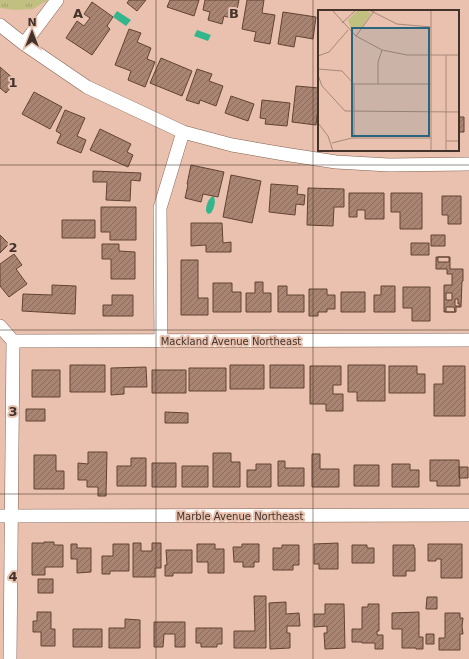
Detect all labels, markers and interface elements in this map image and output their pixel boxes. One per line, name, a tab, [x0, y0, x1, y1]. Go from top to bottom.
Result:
text: A	[73, 6, 83, 21]
text: B	[229, 6, 239, 21]
inset map	[318, 10, 459, 151]
north arrow	[12, 12, 52, 52]
text: N	[27, 16, 37, 29]
text: 1	[8, 75, 18, 90]
text: 2	[8, 240, 18, 255]
street label: Mackland Avenue Northeast	[161, 336, 301, 347]
text: 3	[8, 404, 18, 419]
street label: Marble Avenue Northeast	[176, 511, 304, 522]
text: 4	[8, 569, 18, 584]

